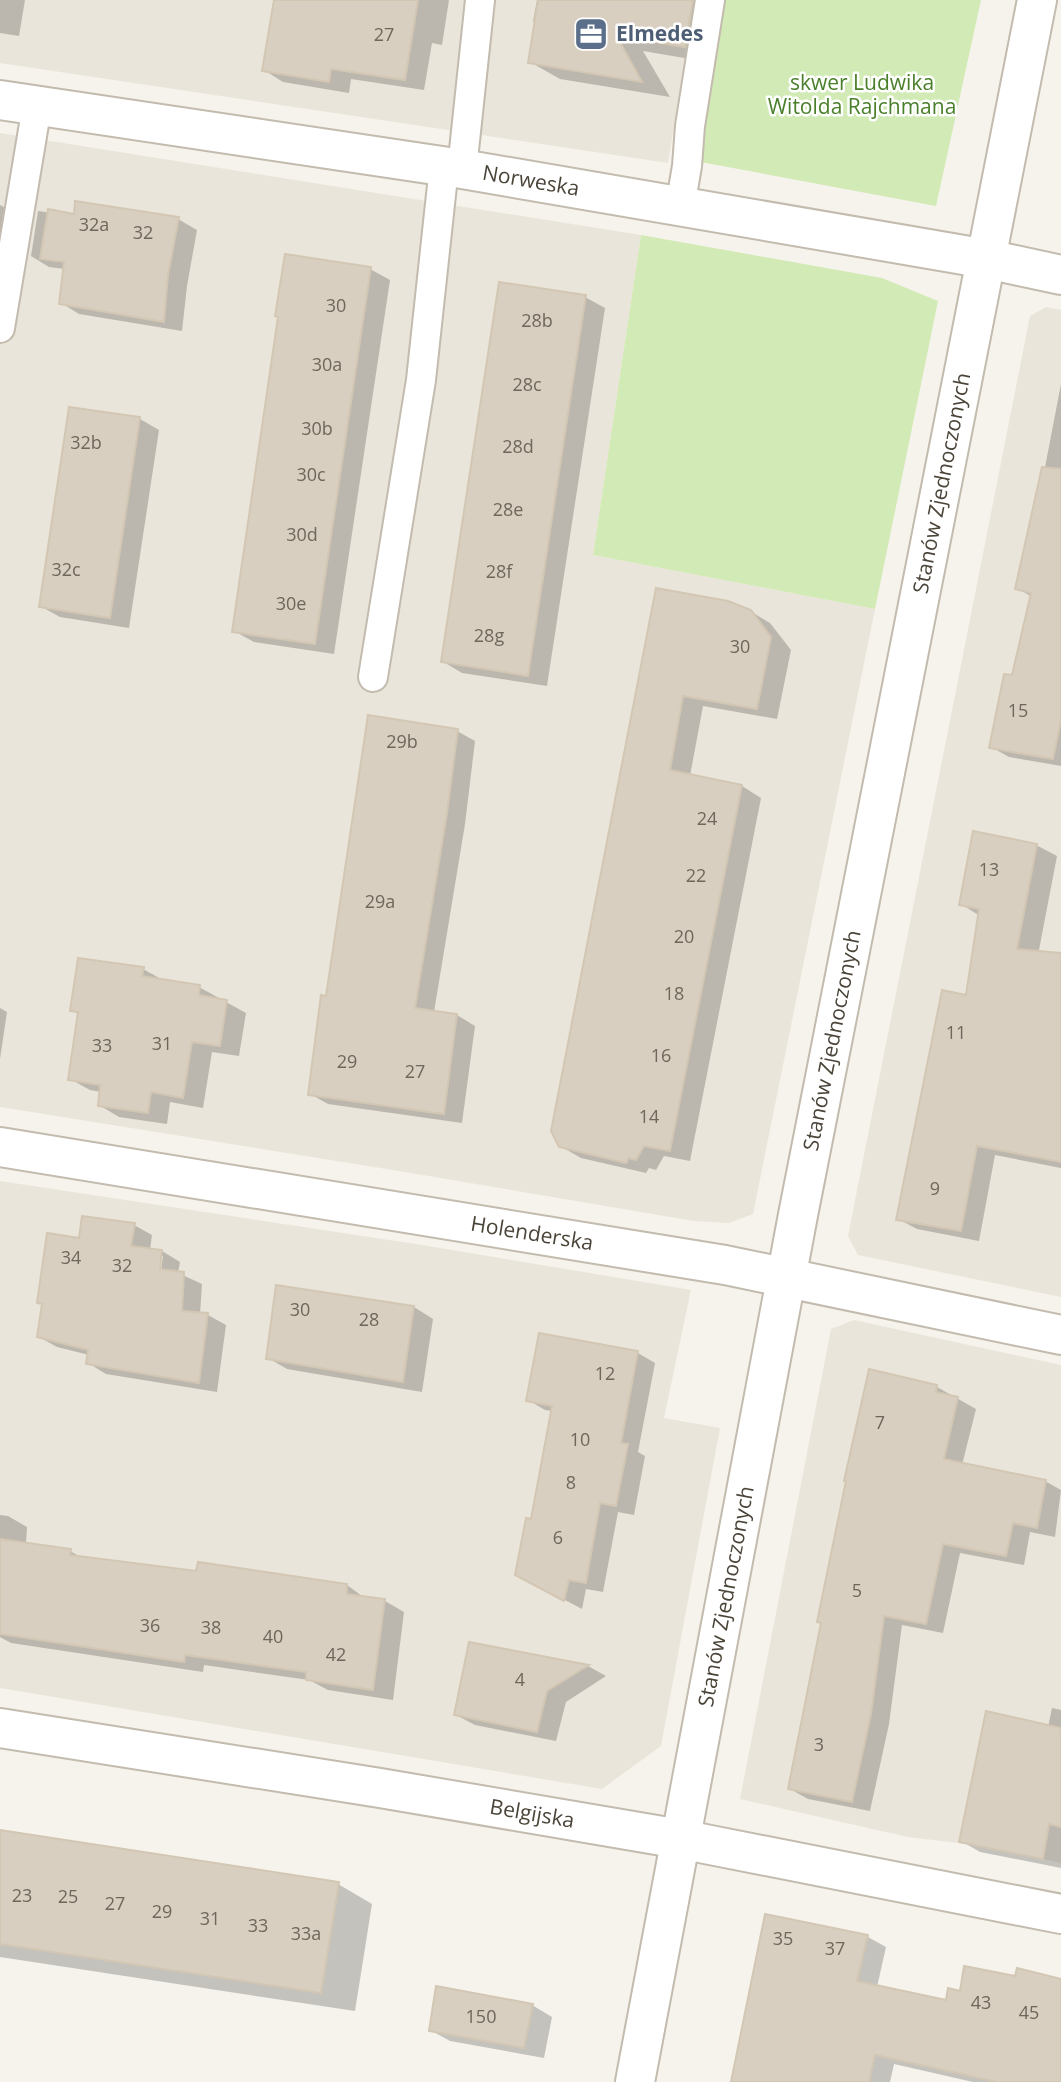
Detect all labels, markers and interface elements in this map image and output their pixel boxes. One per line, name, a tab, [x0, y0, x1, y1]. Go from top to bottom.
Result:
office icon: Elmedes	[572, 15, 610, 53]
place label: Elmedes	[616, 19, 703, 47]
house number: 27	[374, 22, 394, 46]
park label: skwer Ludwika Witolda Rajchmana	[768, 68, 956, 120]
street label: Norweska	[480, 158, 582, 202]
house number: 32a	[79, 212, 109, 236]
house number: 32	[133, 220, 153, 244]
house number: 30	[326, 293, 346, 317]
house number: 28b	[521, 308, 553, 332]
house number: 30a	[312, 352, 342, 376]
street label: Stanów Zjednoczonych	[906, 370, 976, 596]
house number: 28c	[512, 372, 542, 396]
house number: 30b	[301, 416, 333, 440]
house number: 32b	[70, 430, 102, 454]
house number: 28d	[502, 434, 534, 458]
house number: 30c	[296, 462, 326, 486]
house number: 28e	[493, 497, 523, 521]
house number: 30d	[286, 522, 318, 546]
house number: 32c	[51, 557, 81, 581]
house number: 28f	[486, 559, 513, 583]
house number: 30e	[276, 591, 306, 615]
house number: 28g	[474, 623, 504, 647]
house number: 30	[730, 634, 750, 658]
house number: 15	[1008, 698, 1028, 722]
house number: 29b	[386, 729, 418, 753]
house number: 24	[697, 806, 717, 830]
house number: 13	[979, 857, 999, 881]
house number: 22	[686, 863, 706, 887]
house number: 29a	[365, 889, 395, 913]
house number: 20	[674, 924, 694, 948]
street label: Stanów Zjednoczonych	[796, 928, 867, 1153]
house number: 18	[664, 981, 684, 1005]
house number: 11	[946, 1020, 966, 1044]
house number: 31	[152, 1031, 172, 1055]
house number: 33	[92, 1033, 112, 1057]
house number: 16	[651, 1043, 671, 1067]
house number: 29	[337, 1049, 357, 1073]
house number: 27	[405, 1059, 425, 1083]
house number: 14	[639, 1104, 659, 1128]
house number: 9	[930, 1176, 940, 1200]
street label: Holenderska	[469, 1209, 596, 1256]
house number: 34	[61, 1245, 81, 1269]
house number: 32	[112, 1253, 132, 1277]
house number: 30	[290, 1297, 310, 1321]
house number: 28	[359, 1307, 379, 1331]
house number: 12	[595, 1361, 615, 1385]
house number: 7	[875, 1410, 885, 1434]
house number: 10	[570, 1427, 590, 1451]
house number: 8	[566, 1470, 576, 1494]
street label: Stanów Zjednoczonych	[691, 1483, 760, 1709]
house number: 6	[553, 1525, 563, 1549]
house number: 5	[852, 1578, 862, 1602]
house number: 36	[140, 1613, 160, 1637]
house number: 38	[201, 1615, 221, 1639]
house number: 40	[263, 1624, 283, 1648]
house number: 42	[326, 1642, 346, 1666]
house number: 4	[515, 1667, 525, 1691]
house number: 3	[814, 1732, 824, 1756]
street label: Belgijska	[488, 1792, 577, 1834]
house number: 23	[12, 1883, 32, 1907]
house number: 25	[58, 1884, 78, 1908]
house number: 27	[105, 1891, 125, 1915]
house number: 29	[152, 1899, 172, 1923]
house number: 31	[200, 1906, 220, 1930]
house number: 33	[248, 1913, 268, 1937]
house number: 33a	[291, 1921, 321, 1945]
house number: 35	[773, 1926, 793, 1950]
house number: 37	[825, 1936, 845, 1960]
house number: 43	[971, 1990, 991, 2014]
house number: 45	[1019, 2000, 1039, 2024]
house number: 150	[466, 2004, 496, 2028]

